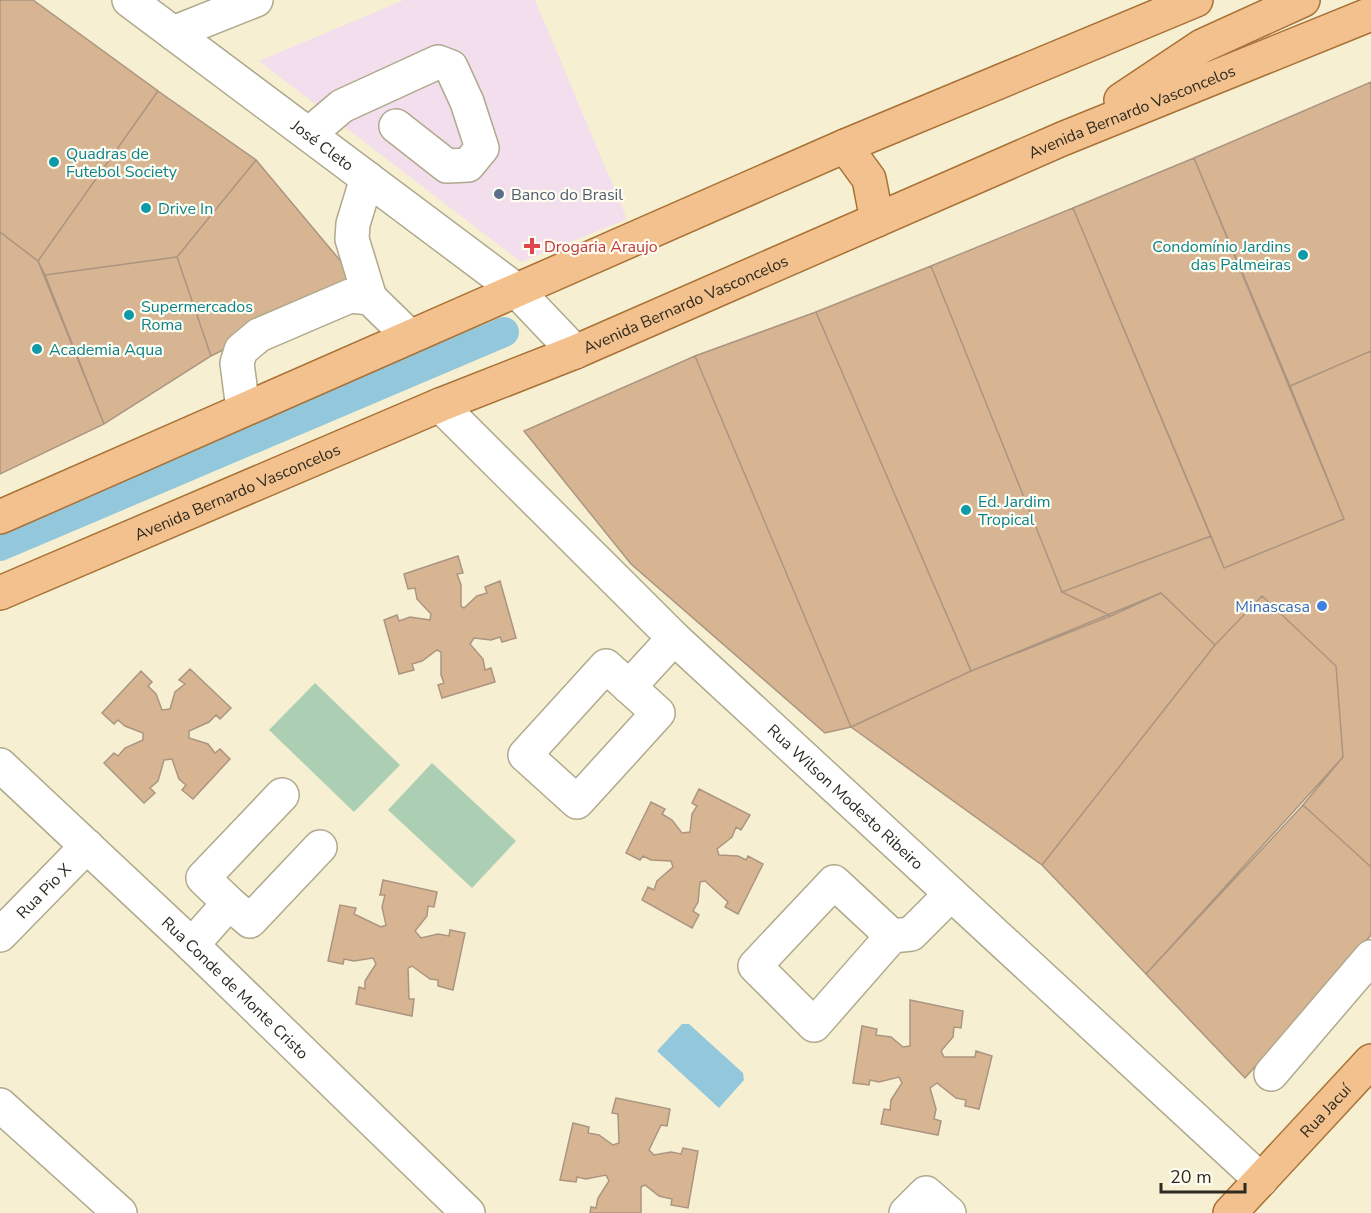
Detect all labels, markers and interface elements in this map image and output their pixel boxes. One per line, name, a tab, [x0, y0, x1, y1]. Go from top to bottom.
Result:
street label: Avenida Bernardo Vasconcelos	[1025, 60, 1239, 164]
street label: José Cleto	[286, 115, 358, 177]
place label: Quadras de Futebol Society	[66, 143, 178, 183]
marker: Quadras de Futebol Society	[47, 155, 61, 169]
place label: Banco do Brasil	[511, 184, 623, 206]
marker: Banco do Brasil	[492, 187, 506, 201]
place label: Drive In	[158, 198, 213, 220]
marker: Drive In	[139, 201, 153, 215]
place label: Drogaria Araujo	[544, 236, 658, 258]
place label: Condomínio Jardins das Palmeiras	[1152, 236, 1291, 276]
marker: Drogaria Araujo	[525, 239, 539, 253]
marker: Condomínio Jardins das Palmeiras	[1296, 248, 1310, 262]
street label: Avenida Bernardo Vasconcelos	[580, 250, 792, 359]
place label: Supermercados Roma	[141, 296, 253, 336]
marker: Supermercados Roma	[122, 308, 136, 322]
place label: Academia Aqua	[49, 339, 163, 361]
marker: Academia Aqua	[30, 342, 44, 356]
street label: Avenida Bernardo Vasconcelos	[131, 439, 344, 546]
place label: Ed. Jardim Tropical	[978, 491, 1050, 531]
marker: Ed. Jardim Tropical	[959, 503, 973, 517]
place label: Minascasa	[1235, 596, 1310, 618]
marker: Minascasa	[1315, 599, 1329, 613]
street label: Rua Wilson Modesto Ribeiro	[762, 720, 928, 875]
street label: Rua Pio X	[12, 858, 77, 924]
street label: Rua Conde de Monte Cristo	[156, 912, 313, 1065]
street label: Rua Jacuí	[1295, 1078, 1357, 1143]
scale bar	[1161, 1156, 1245, 1194]
text: 20 m	[1170, 1165, 1212, 1189]

